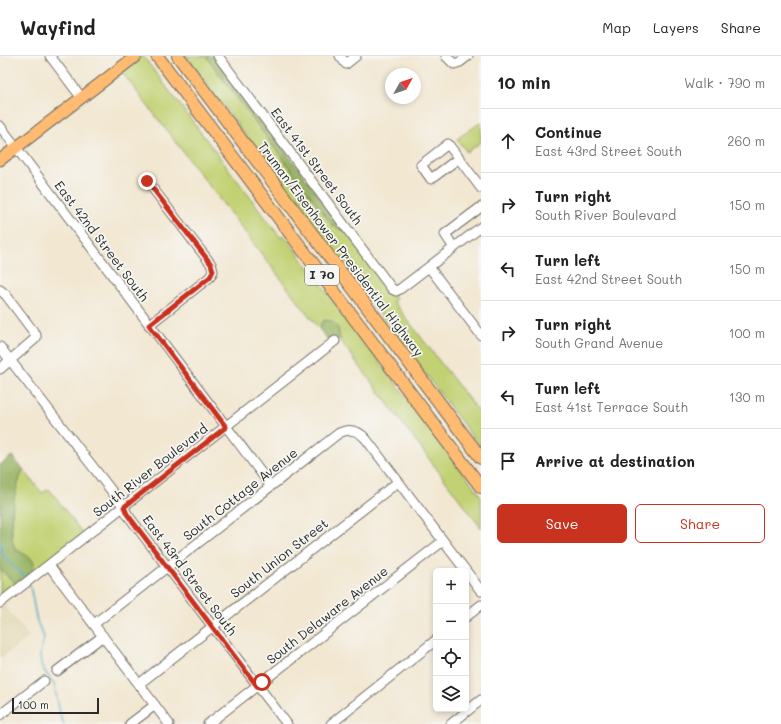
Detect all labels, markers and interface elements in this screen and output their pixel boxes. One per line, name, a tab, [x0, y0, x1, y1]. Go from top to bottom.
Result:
text: Wayfind	[20, 15, 96, 40]
text: Map	[602, 18, 631, 37]
text: Layers	[653, 18, 699, 37]
text: Share	[721, 18, 761, 37]
north arrow	[385, 68, 421, 104]
text: 10 min	[497, 71, 551, 93]
text: Walk · 790 m	[684, 74, 765, 91]
street label: East 41st Street South	[268, 104, 367, 228]
text: Continue	[535, 122, 602, 142]
icon: ahead	[497, 130, 519, 152]
text: 260 m	[727, 132, 765, 149]
street label: Truman/Eisenhower Presidential Highway	[255, 138, 428, 360]
text: East 43rd Street South	[535, 142, 682, 159]
route end	[138, 172, 156, 190]
street label: East 42nd Street South	[51, 177, 153, 304]
text: Turn right	[535, 186, 612, 206]
icon: right	[497, 194, 519, 216]
text: 150 m	[729, 196, 765, 213]
text: South River Boulevard	[535, 206, 676, 223]
text: Turn left	[535, 250, 600, 270]
icon: left	[497, 258, 519, 280]
text: 150 m	[729, 260, 765, 277]
road number: I 70	[305, 265, 339, 285]
text: East 42nd Street South	[535, 270, 682, 287]
text: Turn right	[535, 314, 612, 334]
icon: right	[497, 322, 519, 344]
text: 100 m	[729, 324, 765, 341]
text: South Grand Avenue	[535, 334, 663, 351]
text: Turn left	[535, 378, 600, 398]
icon: left	[497, 386, 519, 408]
text: 130 m	[729, 388, 765, 405]
text: East 41st Terrace South	[535, 398, 688, 415]
street label: South River Boulevard	[89, 419, 211, 520]
street label: South Cottage Avenue	[179, 444, 300, 544]
icon: arrive	[497, 450, 519, 472]
text: Arrive at destination	[535, 451, 695, 471]
button: Save	[497, 504, 627, 543]
button: Share	[635, 504, 765, 543]
street label: East 43rd Street South	[139, 511, 241, 638]
street label: South Union Street	[226, 514, 331, 601]
street label: South Delaware Avenue	[263, 562, 391, 667]
map controls	[433, 568, 469, 712]
button: +	[433, 568, 469, 604]
button: −	[433, 604, 469, 640]
button: locate	[433, 640, 469, 676]
route start	[253, 673, 271, 691]
button: layers	[433, 676, 469, 712]
scale bar	[12, 696, 99, 715]
text: 100 m	[18, 697, 49, 712]

